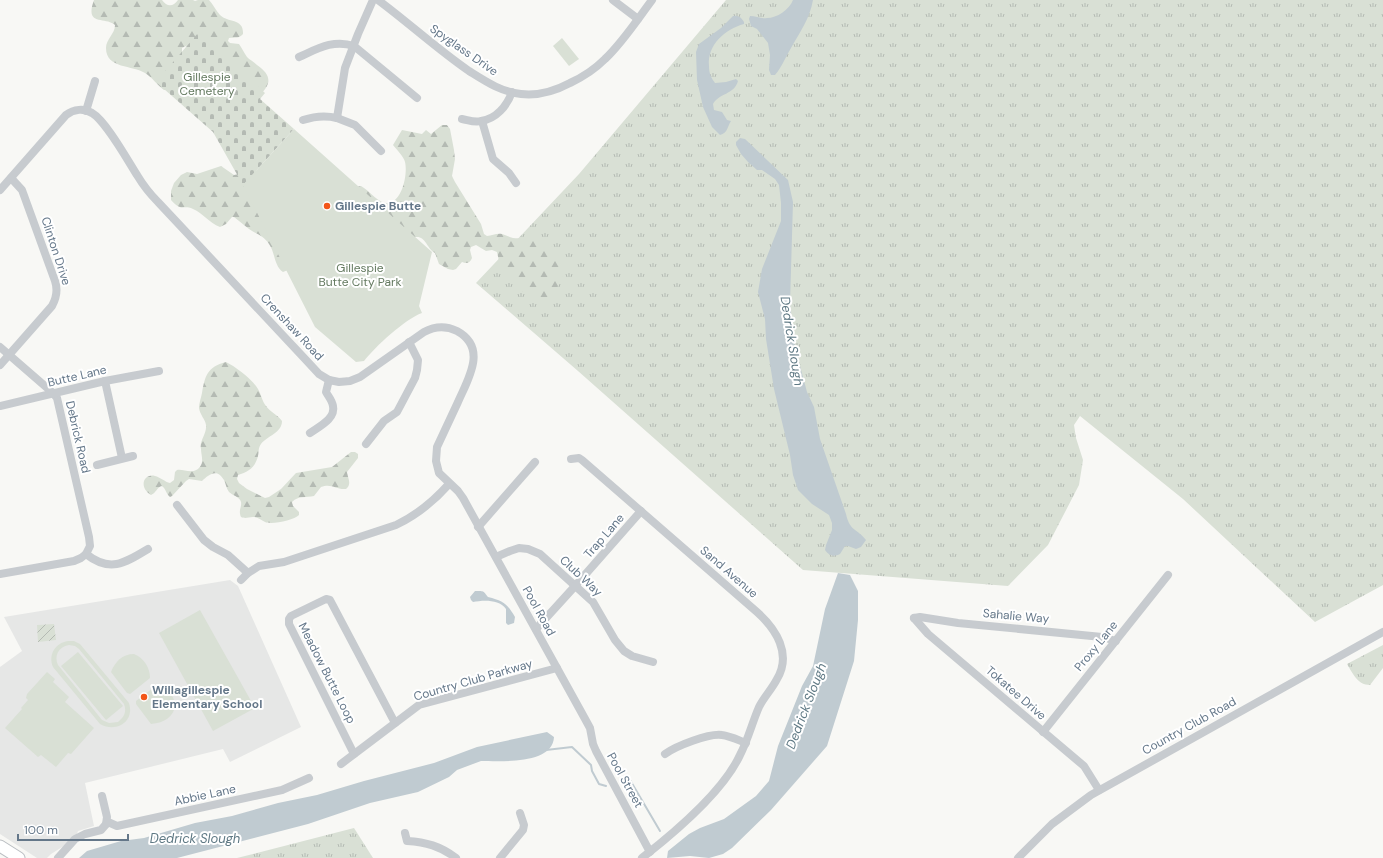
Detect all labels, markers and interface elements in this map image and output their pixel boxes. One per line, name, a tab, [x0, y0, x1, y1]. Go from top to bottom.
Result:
street label: Spyglass Drive	[427, 21, 501, 80]
park label: Gillespie Cemetery	[179, 69, 235, 99]
place label: Gillespie Butte	[335, 198, 421, 214]
marker: Gillespie Butte	[322, 201, 332, 211]
street label: Clinton Drive	[37, 215, 75, 287]
park label: Gillespie Butte City Park	[318, 260, 402, 290]
street label: Crenshaw Road	[257, 290, 327, 364]
water label: Dedrick Slough	[777, 295, 807, 387]
street label: Butte Lane	[46, 361, 108, 391]
street label: Debrick Road	[62, 399, 94, 475]
street label: Trap Lane	[580, 510, 628, 562]
street label: Sand Avenue	[697, 542, 762, 602]
street label: Club Way	[556, 552, 606, 600]
street label: Pool Road	[519, 583, 559, 639]
street label: Sahalie Way	[982, 605, 1050, 627]
street label: Proxy Lane	[1071, 617, 1121, 675]
street label: Meadow Butte Loop	[295, 620, 359, 726]
street label: Country Club Parkway	[412, 655, 535, 705]
water label: Dedrick Slough	[782, 661, 830, 751]
street label: Tokatee Drive	[982, 662, 1050, 724]
place label: Willagillespie Elementary School	[152, 682, 262, 712]
marker: Willagillespie Elementary School	[139, 692, 149, 702]
street label: Country Club Road	[1139, 693, 1239, 759]
street label: Pool Street	[603, 750, 647, 811]
street label: Abbie Lane	[173, 781, 237, 809]
scale bar	[18, 816, 128, 842]
text: 100 m	[24, 822, 58, 838]
water label: Dedrick Slough	[150, 830, 240, 847]

